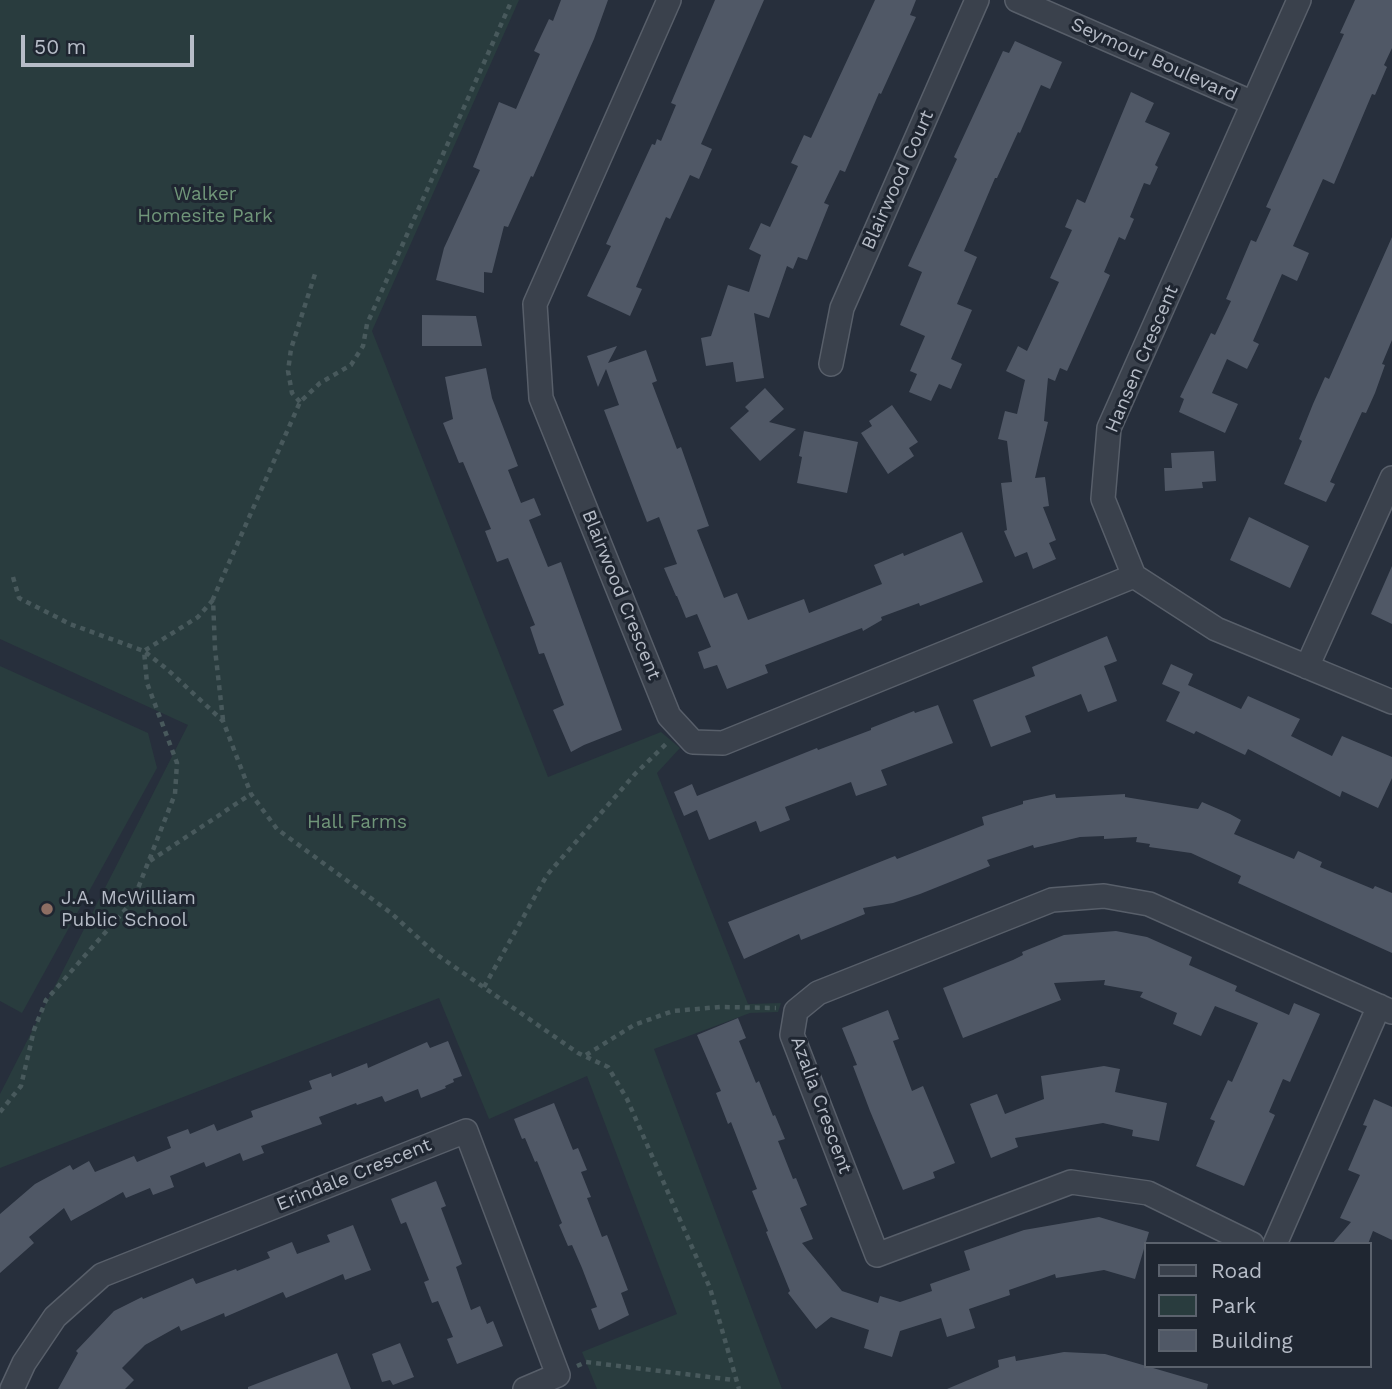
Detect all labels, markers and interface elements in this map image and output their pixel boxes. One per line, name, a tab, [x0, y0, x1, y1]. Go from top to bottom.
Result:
street label: Seymour Boulevard	[1067, 13, 1241, 107]
scale bar	[24, 21, 198, 65]
text: 50 m	[34, 34, 86, 59]
street label: Blairwood Court	[857, 107, 939, 253]
park label: Walker Homesite Park	[137, 183, 273, 227]
street label: Hansen Crescent	[1101, 282, 1183, 436]
street label: Blairwood Crescent	[576, 507, 666, 683]
park label: Hall Farms	[307, 811, 407, 833]
place label: J.A. McWilliam Public School	[61, 887, 196, 931]
marker: J.A. McWilliam Public School	[39, 901, 55, 917]
street label: Azalia Crescent	[786, 1033, 856, 1177]
street label: Erindale Crescent	[273, 1133, 435, 1217]
legend	[1144, 1242, 1371, 1368]
text: Road	[1211, 1258, 1262, 1283]
text: Park	[1211, 1293, 1256, 1318]
text: Building	[1211, 1328, 1293, 1353]

